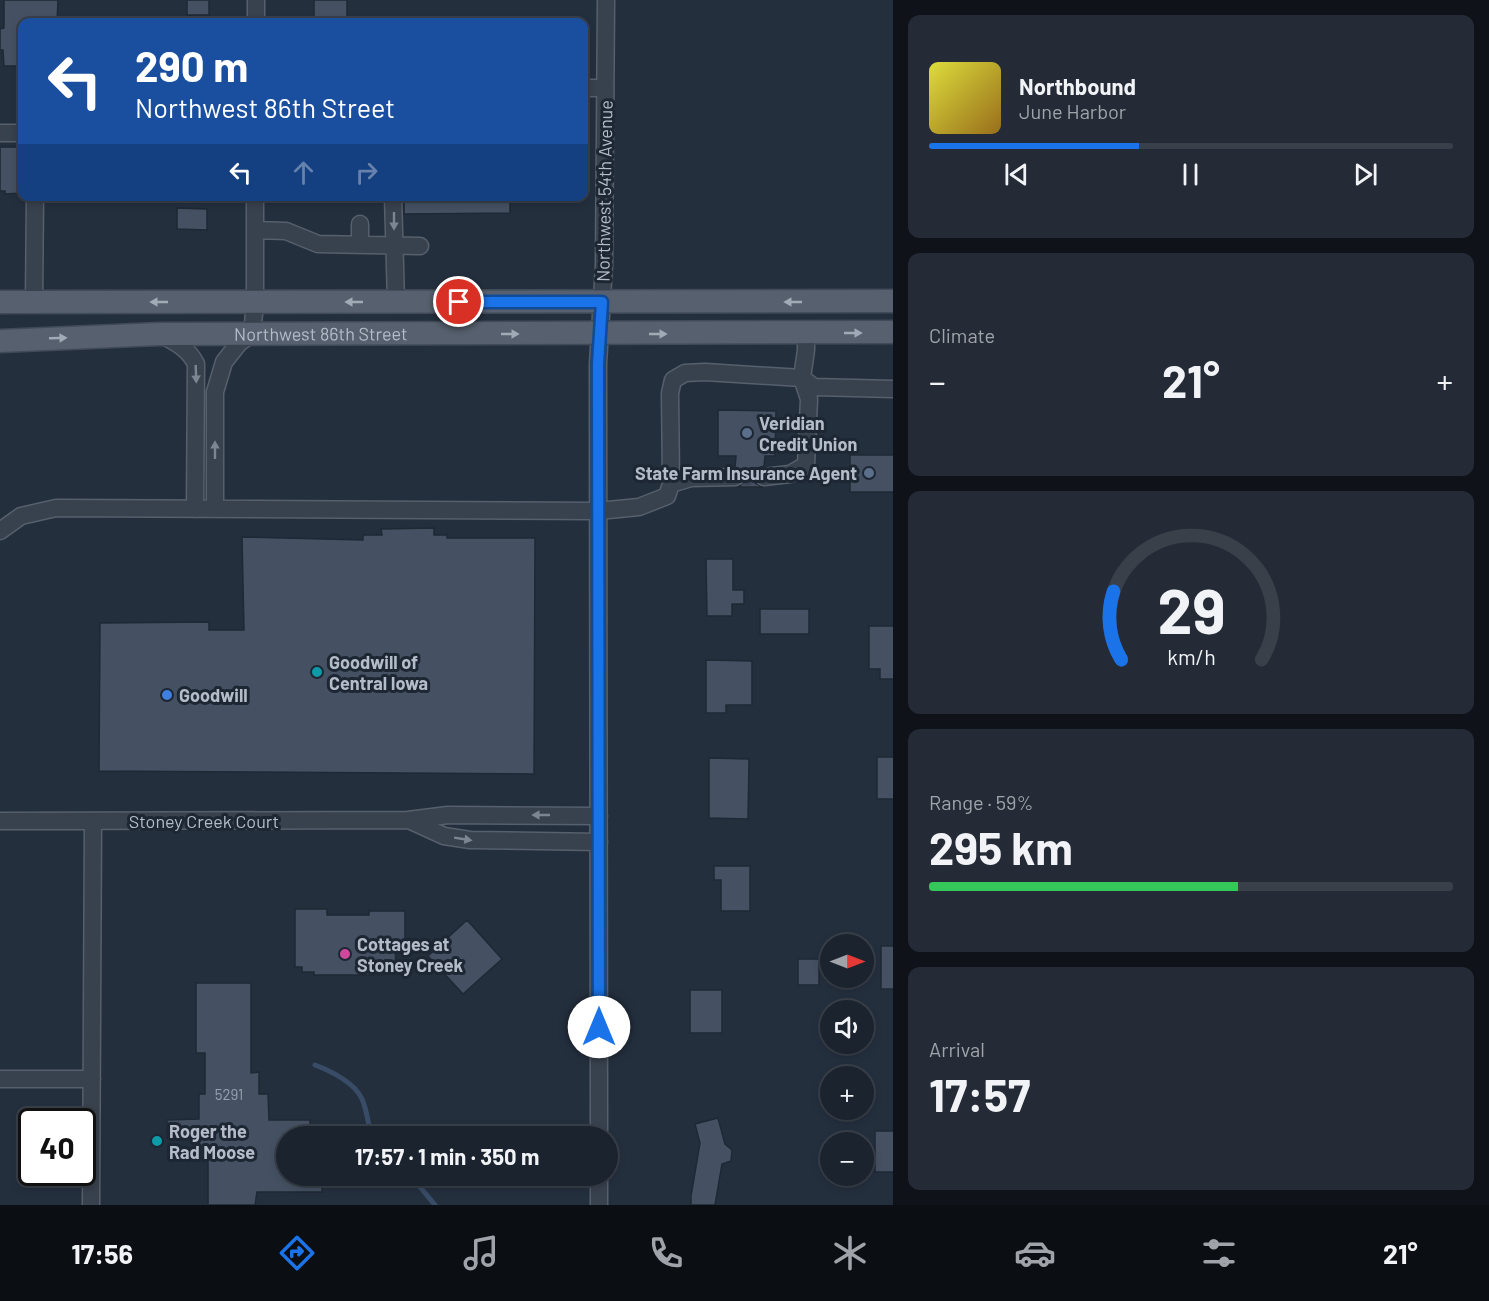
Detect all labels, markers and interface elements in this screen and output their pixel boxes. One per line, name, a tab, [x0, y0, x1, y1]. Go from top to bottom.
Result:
text: 290 m	[135, 40, 248, 90]
icon: left	[36, 42, 114, 120]
text: Northbound	[1019, 73, 1136, 99]
text: Northwest 86th Street	[135, 91, 395, 123]
text: June Harbor	[1019, 99, 1126, 123]
street label: Northwest 54th Avenue	[591, 100, 617, 282]
icon: left	[224, 156, 257, 189]
icon: ahead	[287, 156, 320, 189]
icon: right	[350, 156, 383, 189]
icon: previous	[1000, 158, 1033, 191]
icon: pause	[1174, 158, 1207, 191]
icon: next	[1349, 158, 1382, 191]
one-way arrow	[389, 211, 399, 230]
pin	[433, 276, 484, 327]
icon: arrive	[442, 285, 475, 318]
one-way arrow	[150, 297, 169, 307]
one-way arrow	[345, 297, 364, 307]
one-way arrow	[784, 297, 803, 307]
street label: Northwest 86th Street	[234, 322, 408, 345]
text: Climate	[929, 323, 995, 347]
one-way arrow	[844, 328, 863, 338]
one-way arrow	[500, 329, 519, 339]
one-way arrow	[649, 329, 668, 339]
one-way arrow	[49, 334, 68, 343]
text: 21°	[1162, 353, 1220, 407]
text: −	[929, 361, 946, 401]
text: +	[1437, 361, 1453, 401]
one-way arrow	[191, 364, 200, 383]
place label: Veridian Credit Union	[759, 412, 857, 455]
marker: Veridian Credit Union	[740, 426, 754, 440]
one-way arrow	[210, 441, 220, 460]
place label: State Farm Insurance Agent	[635, 462, 857, 484]
marker: State Farm Insurance Agent	[862, 466, 876, 480]
text: 29	[1157, 572, 1225, 646]
text: km/h	[1167, 644, 1215, 669]
place label: Goodwill of Central Iowa	[329, 651, 428, 694]
marker: Goodwill of Central Iowa	[310, 665, 324, 679]
place label: Goodwill	[179, 684, 248, 706]
marker: Goodwill	[160, 688, 174, 702]
text: Range · 59%	[929, 790, 1033, 814]
street label: Stoney Creek Court	[129, 810, 279, 832]
one-way arrow	[531, 810, 550, 820]
text: 295 km	[929, 820, 1073, 874]
one-way arrow	[454, 834, 473, 843]
place label: Cottages at Stoney Creek	[357, 933, 463, 976]
north arrow	[820, 934, 874, 988]
map controls	[820, 934, 874, 1186]
marker: Cottages at Stoney Creek	[338, 947, 352, 961]
position arrow	[567, 995, 631, 1059]
button: sound	[820, 1000, 874, 1054]
text: Arrival	[929, 1037, 985, 1061]
button: +	[820, 1066, 874, 1120]
text: 17:57	[929, 1067, 1030, 1121]
house number: 5291	[215, 1085, 243, 1103]
speed limit sign: 40	[18, 1108, 96, 1186]
place label: Roger the Rad Moose	[169, 1120, 255, 1163]
button: −	[820, 1132, 874, 1186]
marker: Roger the Rad Moose	[150, 1134, 164, 1148]
text: 17:57 · 1 min · 350 m	[355, 1143, 539, 1169]
icon: directions	[276, 1232, 318, 1274]
icon: music	[460, 1232, 502, 1274]
icon: phone	[645, 1232, 687, 1274]
icon: climate	[829, 1232, 871, 1274]
icon: car	[1014, 1232, 1056, 1274]
icon: filters	[1198, 1232, 1240, 1274]
text: 17:56	[71, 1237, 133, 1269]
text: 21°	[1383, 1237, 1418, 1269]

